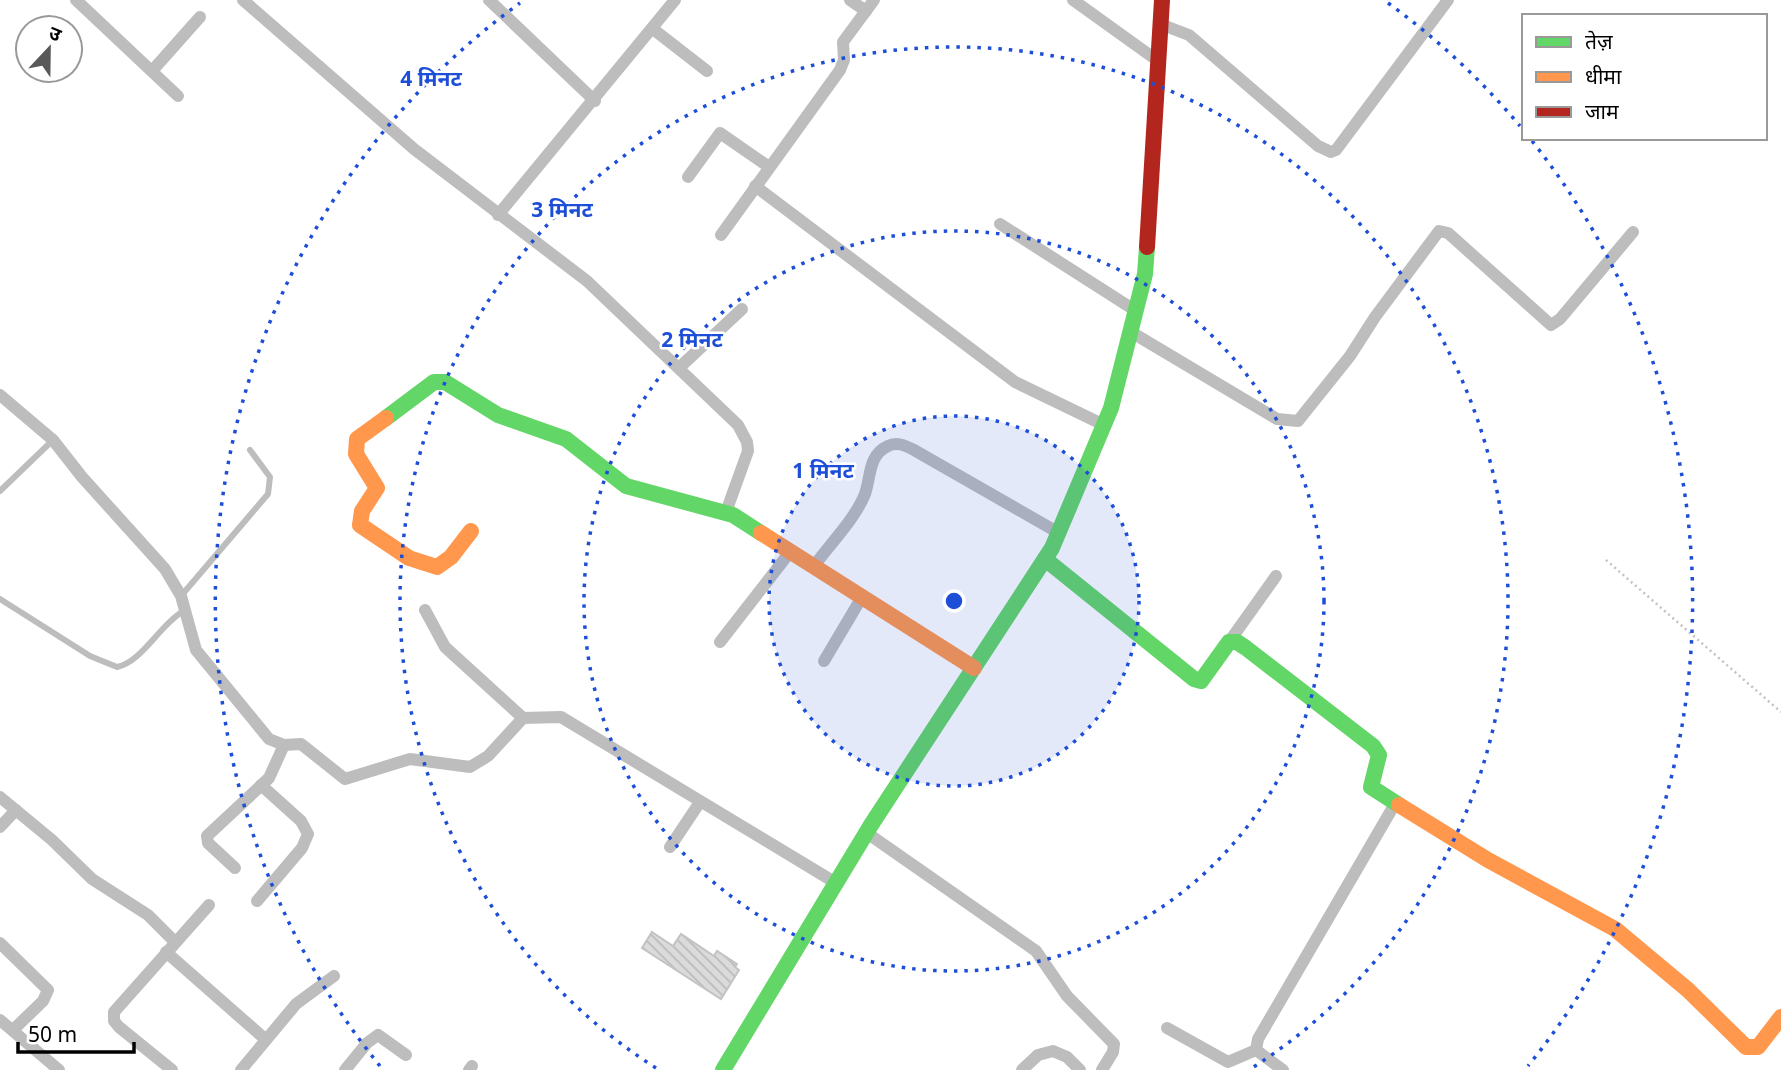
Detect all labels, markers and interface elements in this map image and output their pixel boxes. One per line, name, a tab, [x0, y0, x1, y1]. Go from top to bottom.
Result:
north arrow	[14, 14, 84, 84]
legend	[1522, 14, 1767, 140]
text: उ	[45, 19, 66, 48]
text: तेज़	[1585, 27, 1613, 55]
text: धीमा	[1585, 62, 1622, 90]
text: 4 मिनट	[400, 64, 462, 92]
text: जाम	[1585, 97, 1619, 125]
text: 3 मिनट	[531, 195, 593, 223]
text: 2 मिनट	[661, 325, 723, 353]
text: 1 मिनट	[792, 456, 854, 484]
centre of rings	[942, 589, 966, 613]
scale bar	[18, 1010, 133, 1054]
text: 50 m	[28, 1020, 77, 1048]

